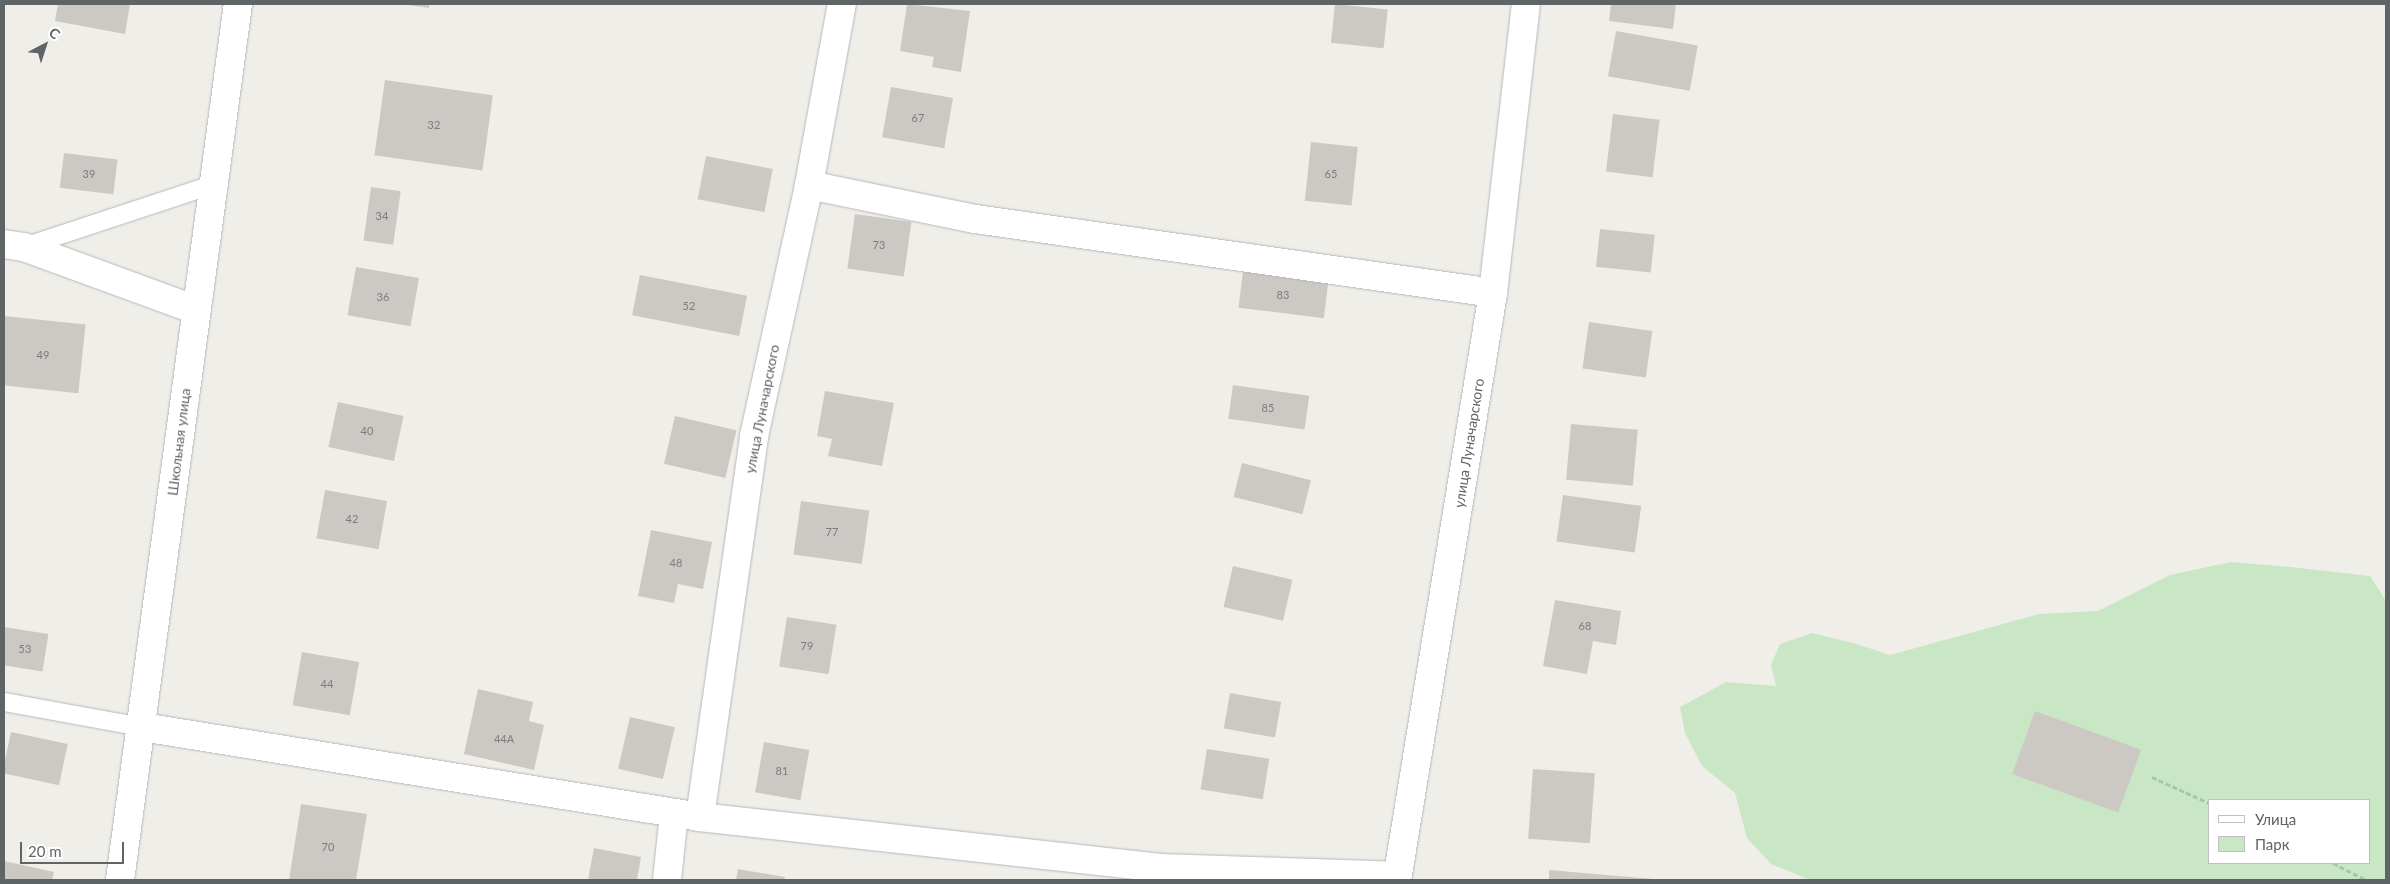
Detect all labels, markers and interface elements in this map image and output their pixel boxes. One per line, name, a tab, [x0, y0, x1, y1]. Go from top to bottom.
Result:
north arrow	[20, 20, 70, 70]
text: С	[46, 24, 64, 43]
house number: 67	[912, 111, 924, 125]
house number: 32	[428, 118, 440, 132]
house number: 39	[83, 167, 95, 181]
house number: 65	[1325, 167, 1337, 181]
house number: 34	[376, 209, 388, 223]
house number: 73	[873, 238, 885, 252]
house number: 83	[1277, 288, 1289, 302]
house number: 36	[377, 290, 389, 304]
house number: 52	[683, 299, 695, 313]
street label: улица Луначарского	[741, 343, 783, 475]
house number: 49	[37, 348, 49, 362]
street label: улица Луначарского	[1450, 377, 1488, 509]
street label: Школьная улица	[164, 387, 194, 497]
house number: 85	[1262, 401, 1274, 415]
house number: 40	[361, 424, 373, 438]
house number: 42	[346, 512, 358, 526]
house number: 77	[826, 525, 838, 539]
house number: 48	[670, 556, 682, 570]
house number: 68	[1579, 619, 1591, 633]
house number: 79	[801, 639, 813, 653]
house number: 53	[19, 642, 31, 656]
house number: 44	[321, 677, 333, 691]
house number: 44А	[494, 732, 514, 746]
house number: 81	[776, 764, 788, 778]
legend	[2208, 799, 2370, 864]
text: Улица	[2255, 810, 2296, 828]
scale bar	[22, 832, 126, 864]
text: Парк	[2255, 835, 2289, 853]
house number: 70	[322, 840, 334, 854]
text: 20 m	[28, 842, 62, 860]

